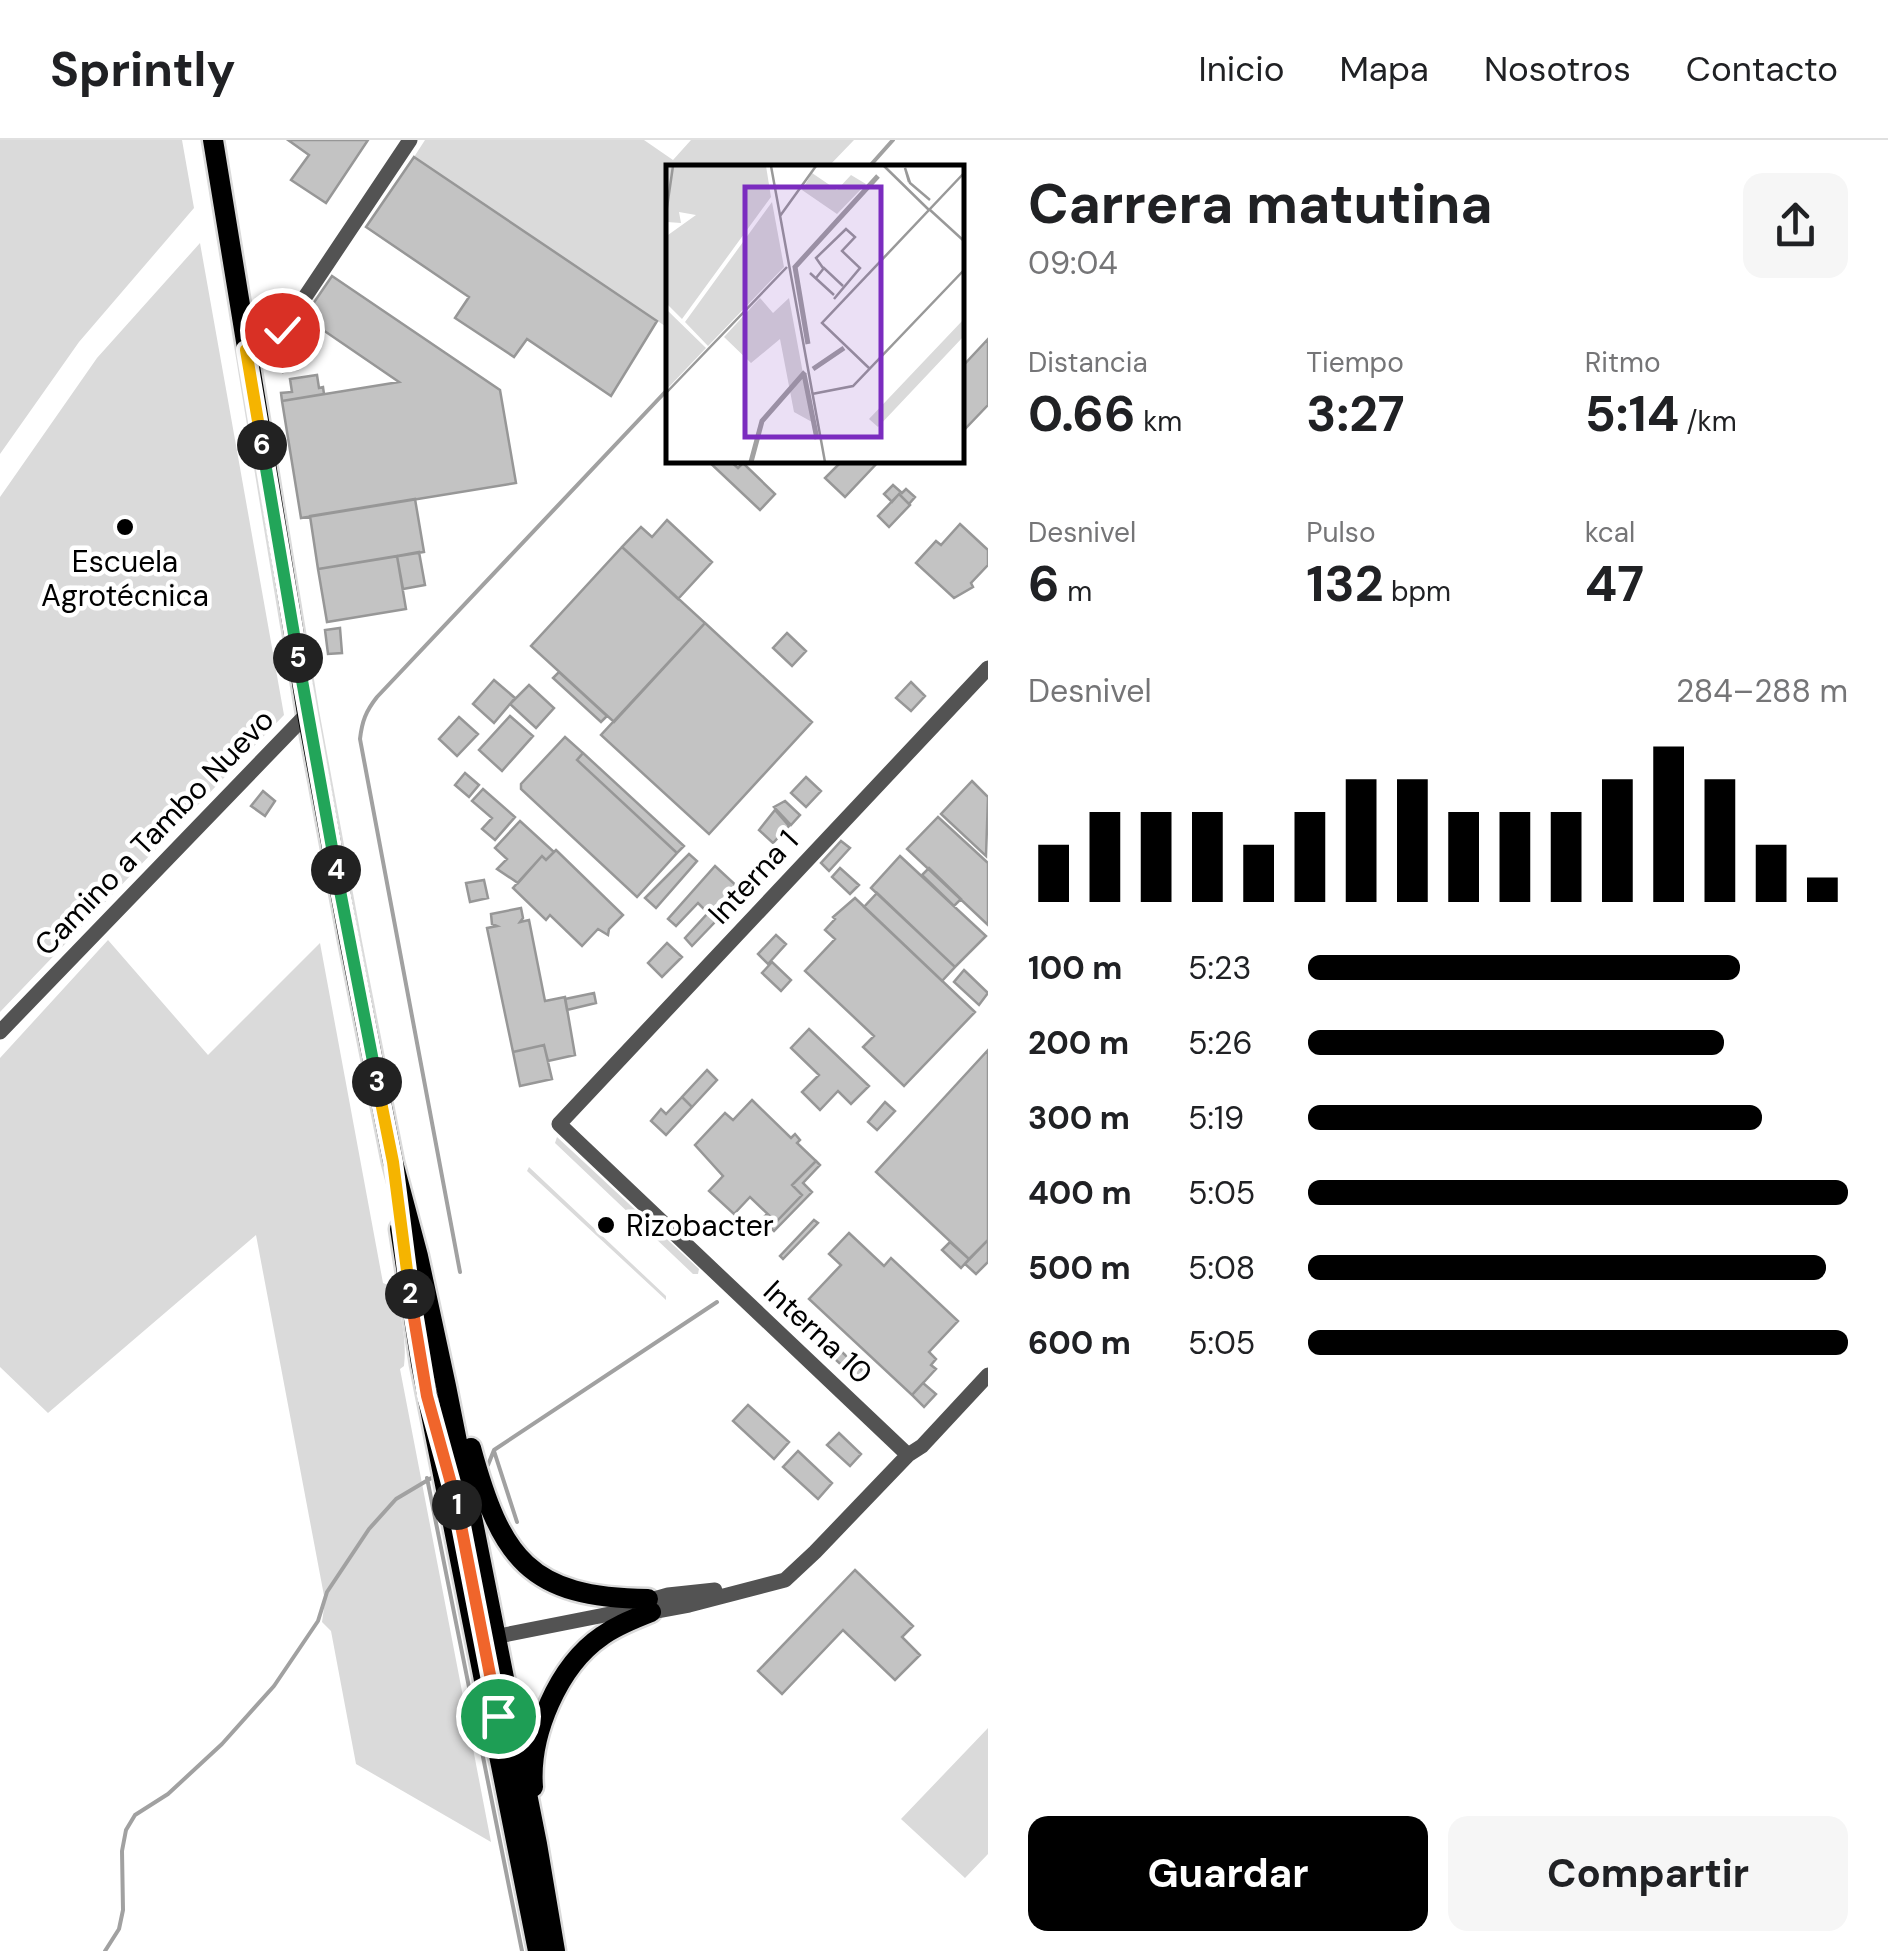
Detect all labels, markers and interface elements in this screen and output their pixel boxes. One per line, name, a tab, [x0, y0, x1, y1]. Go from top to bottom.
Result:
text: Sprintly	[50, 38, 235, 101]
text: Inicio	[1199, 46, 1284, 92]
text: Mapa	[1339, 46, 1429, 92]
text: Nosotros	[1484, 46, 1631, 92]
text: Contacto	[1686, 46, 1838, 92]
inset map	[666, 165, 963, 462]
text: Carrera matutina	[1028, 168, 1493, 240]
button: share	[1743, 173, 1848, 278]
text: 09:04	[1028, 242, 1118, 284]
pin	[240, 288, 325, 373]
icon: check	[255, 303, 310, 358]
text: Distancia	[1028, 344, 1148, 381]
text: Tiempo	[1306, 344, 1404, 381]
text: Ritmo	[1585, 344, 1661, 381]
text: 0.66	[1028, 381, 1136, 447]
text: 3:27	[1306, 381, 1405, 447]
text: 5:14	[1585, 381, 1679, 447]
text: km	[1136, 403, 1182, 440]
text: /km	[1679, 403, 1737, 440]
pin: 6	[237, 420, 287, 470]
text: 6	[253, 426, 271, 463]
text: Desnivel	[1028, 514, 1136, 551]
text: Pulso	[1306, 514, 1376, 551]
text: kcal	[1585, 514, 1635, 551]
marker: Escuela Agrotécnica	[114, 516, 136, 538]
place label: Escuela Agrotécnica	[41, 542, 209, 615]
text: 6	[1028, 551, 1060, 617]
text: 132	[1306, 551, 1384, 617]
text: 47	[1585, 551, 1644, 617]
text: m	[1060, 573, 1092, 610]
text: bpm	[1384, 573, 1451, 610]
pin: 5	[273, 633, 323, 683]
text: 5	[289, 639, 307, 676]
text: Desnivel	[1028, 670, 1152, 712]
text: 284–288 m	[1676, 670, 1848, 712]
street label: Camino a Tambo Nuevo	[26, 700, 282, 964]
street label: Interna 1	[700, 822, 806, 932]
pin: 4	[311, 845, 361, 895]
text: 4	[327, 851, 345, 888]
text: 100 m	[1028, 947, 1122, 989]
text: 5:23	[1188, 947, 1251, 989]
text: 200 m	[1028, 1022, 1129, 1064]
text: 5:26	[1188, 1022, 1253, 1064]
pin: 3	[352, 1057, 402, 1107]
text: 3	[369, 1063, 385, 1100]
text: 300 m	[1028, 1097, 1130, 1139]
text: 5:19	[1188, 1097, 1244, 1139]
text: 400 m	[1028, 1172, 1132, 1214]
text: 5:05	[1188, 1172, 1255, 1214]
place label: Rizobacter	[626, 1206, 774, 1245]
marker: Rizobacter	[595, 1214, 617, 1236]
text: 500 m	[1028, 1247, 1131, 1289]
text: 5:08	[1188, 1247, 1255, 1289]
pin: 2	[385, 1269, 435, 1319]
street label: Interna 10	[755, 1272, 881, 1392]
text: 2	[402, 1275, 418, 1312]
text: 600 m	[1028, 1322, 1131, 1364]
text: 5:05	[1188, 1322, 1255, 1364]
pin: 1	[432, 1480, 482, 1530]
text: 1	[452, 1486, 462, 1523]
pin	[456, 1674, 541, 1759]
icon: arrive	[471, 1689, 526, 1744]
button: Guardar	[1028, 1816, 1428, 1931]
button: Compartir	[1448, 1816, 1848, 1931]

